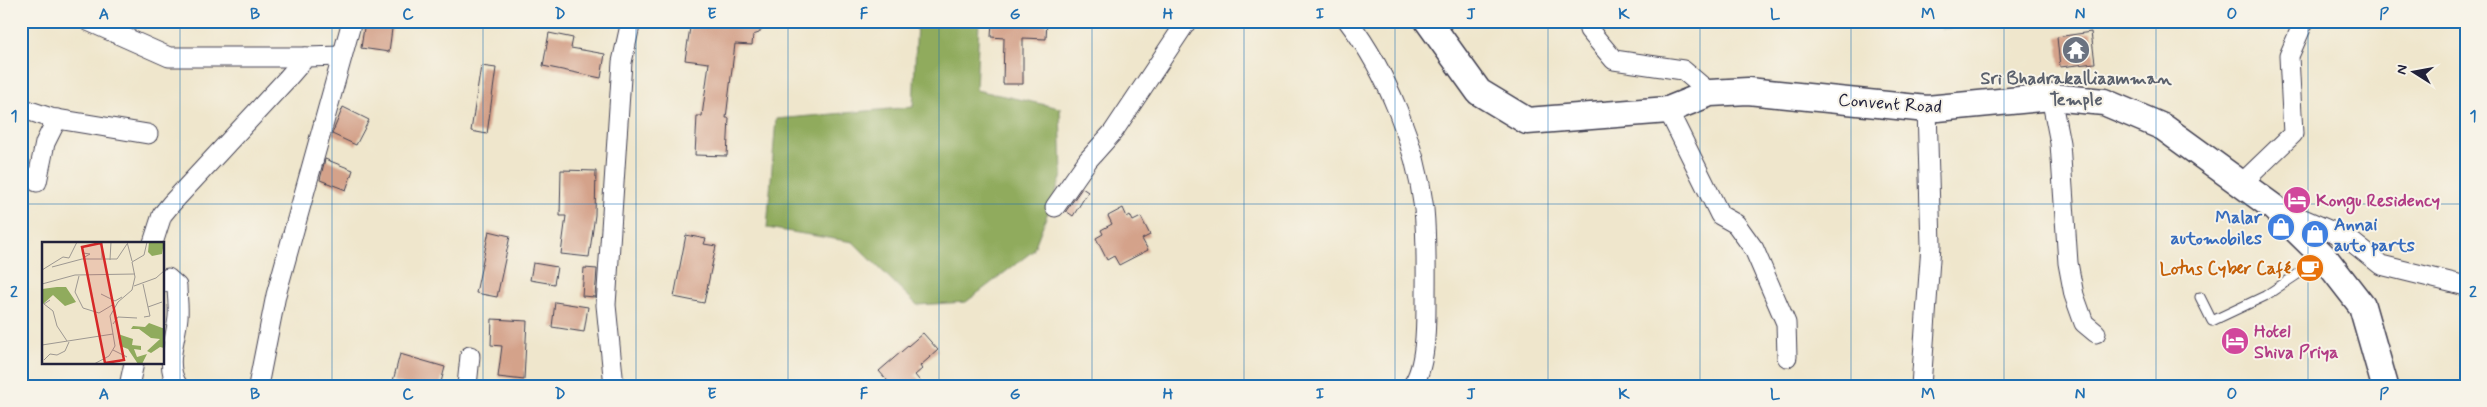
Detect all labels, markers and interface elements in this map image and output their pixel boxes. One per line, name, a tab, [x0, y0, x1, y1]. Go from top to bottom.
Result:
text: A	[99, 4, 109, 25]
text: B	[250, 4, 260, 25]
text: C	[402, 4, 414, 25]
text: D	[554, 4, 566, 25]
text: E	[707, 4, 717, 25]
text: F	[860, 4, 869, 25]
text: G	[1010, 4, 1021, 25]
text: H	[1163, 4, 1174, 25]
text: I	[1316, 4, 1325, 25]
text: J	[1466, 4, 1476, 25]
text: K	[1618, 4, 1630, 25]
text: L	[1770, 4, 1781, 25]
text: M	[1921, 4, 1935, 25]
text: N	[2075, 4, 2085, 25]
text: O	[2227, 4, 2238, 25]
text: P	[2379, 4, 2389, 25]
temple icon: Sri Bhadrakalliaamman Temple	[2061, 35, 2091, 65]
north arrow	[2390, 48, 2440, 98]
text: N	[2392, 63, 2412, 76]
place label: Sri Bhadrakalliaamman Temple	[1980, 67, 2172, 112]
street label: Convent Road	[1837, 88, 1943, 120]
text: 1	[10, 106, 18, 127]
text: 1	[2469, 106, 2477, 127]
hotel icon: Kongu Residency	[2282, 185, 2312, 215]
place label: Kongu Residency	[2316, 189, 2440, 215]
place label: Malar automobiles	[2171, 206, 2263, 251]
shop icon: Malar automobiles	[2266, 212, 2296, 242]
place label: Annai auto parts	[2334, 213, 2415, 258]
shop icon: Annai auto parts	[2300, 219, 2330, 249]
inset map	[42, 242, 165, 364]
cafe icon: Lotus Cyber Café	[2295, 253, 2325, 283]
place label: Lotus Cyber Café	[2160, 257, 2291, 281]
text: 2	[10, 282, 18, 303]
text: 2	[2469, 282, 2477, 303]
place label: Hotel Shiva Priya	[2254, 320, 2339, 365]
hotel icon: Hotel Shiva Priya	[2220, 326, 2250, 356]
text: A	[99, 384, 109, 405]
text: B	[250, 384, 260, 405]
text: C	[402, 384, 414, 405]
text: D	[554, 384, 566, 405]
text: E	[707, 384, 717, 405]
text: F	[860, 384, 869, 405]
text: G	[1010, 384, 1021, 405]
text: H	[1163, 384, 1174, 405]
text: I	[1316, 384, 1325, 405]
text: J	[1466, 384, 1476, 405]
text: K	[1618, 384, 1630, 405]
text: L	[1770, 384, 1781, 405]
text: M	[1921, 384, 1935, 405]
text: N	[2075, 384, 2085, 405]
text: O	[2227, 384, 2238, 405]
text: P	[2379, 384, 2389, 405]

